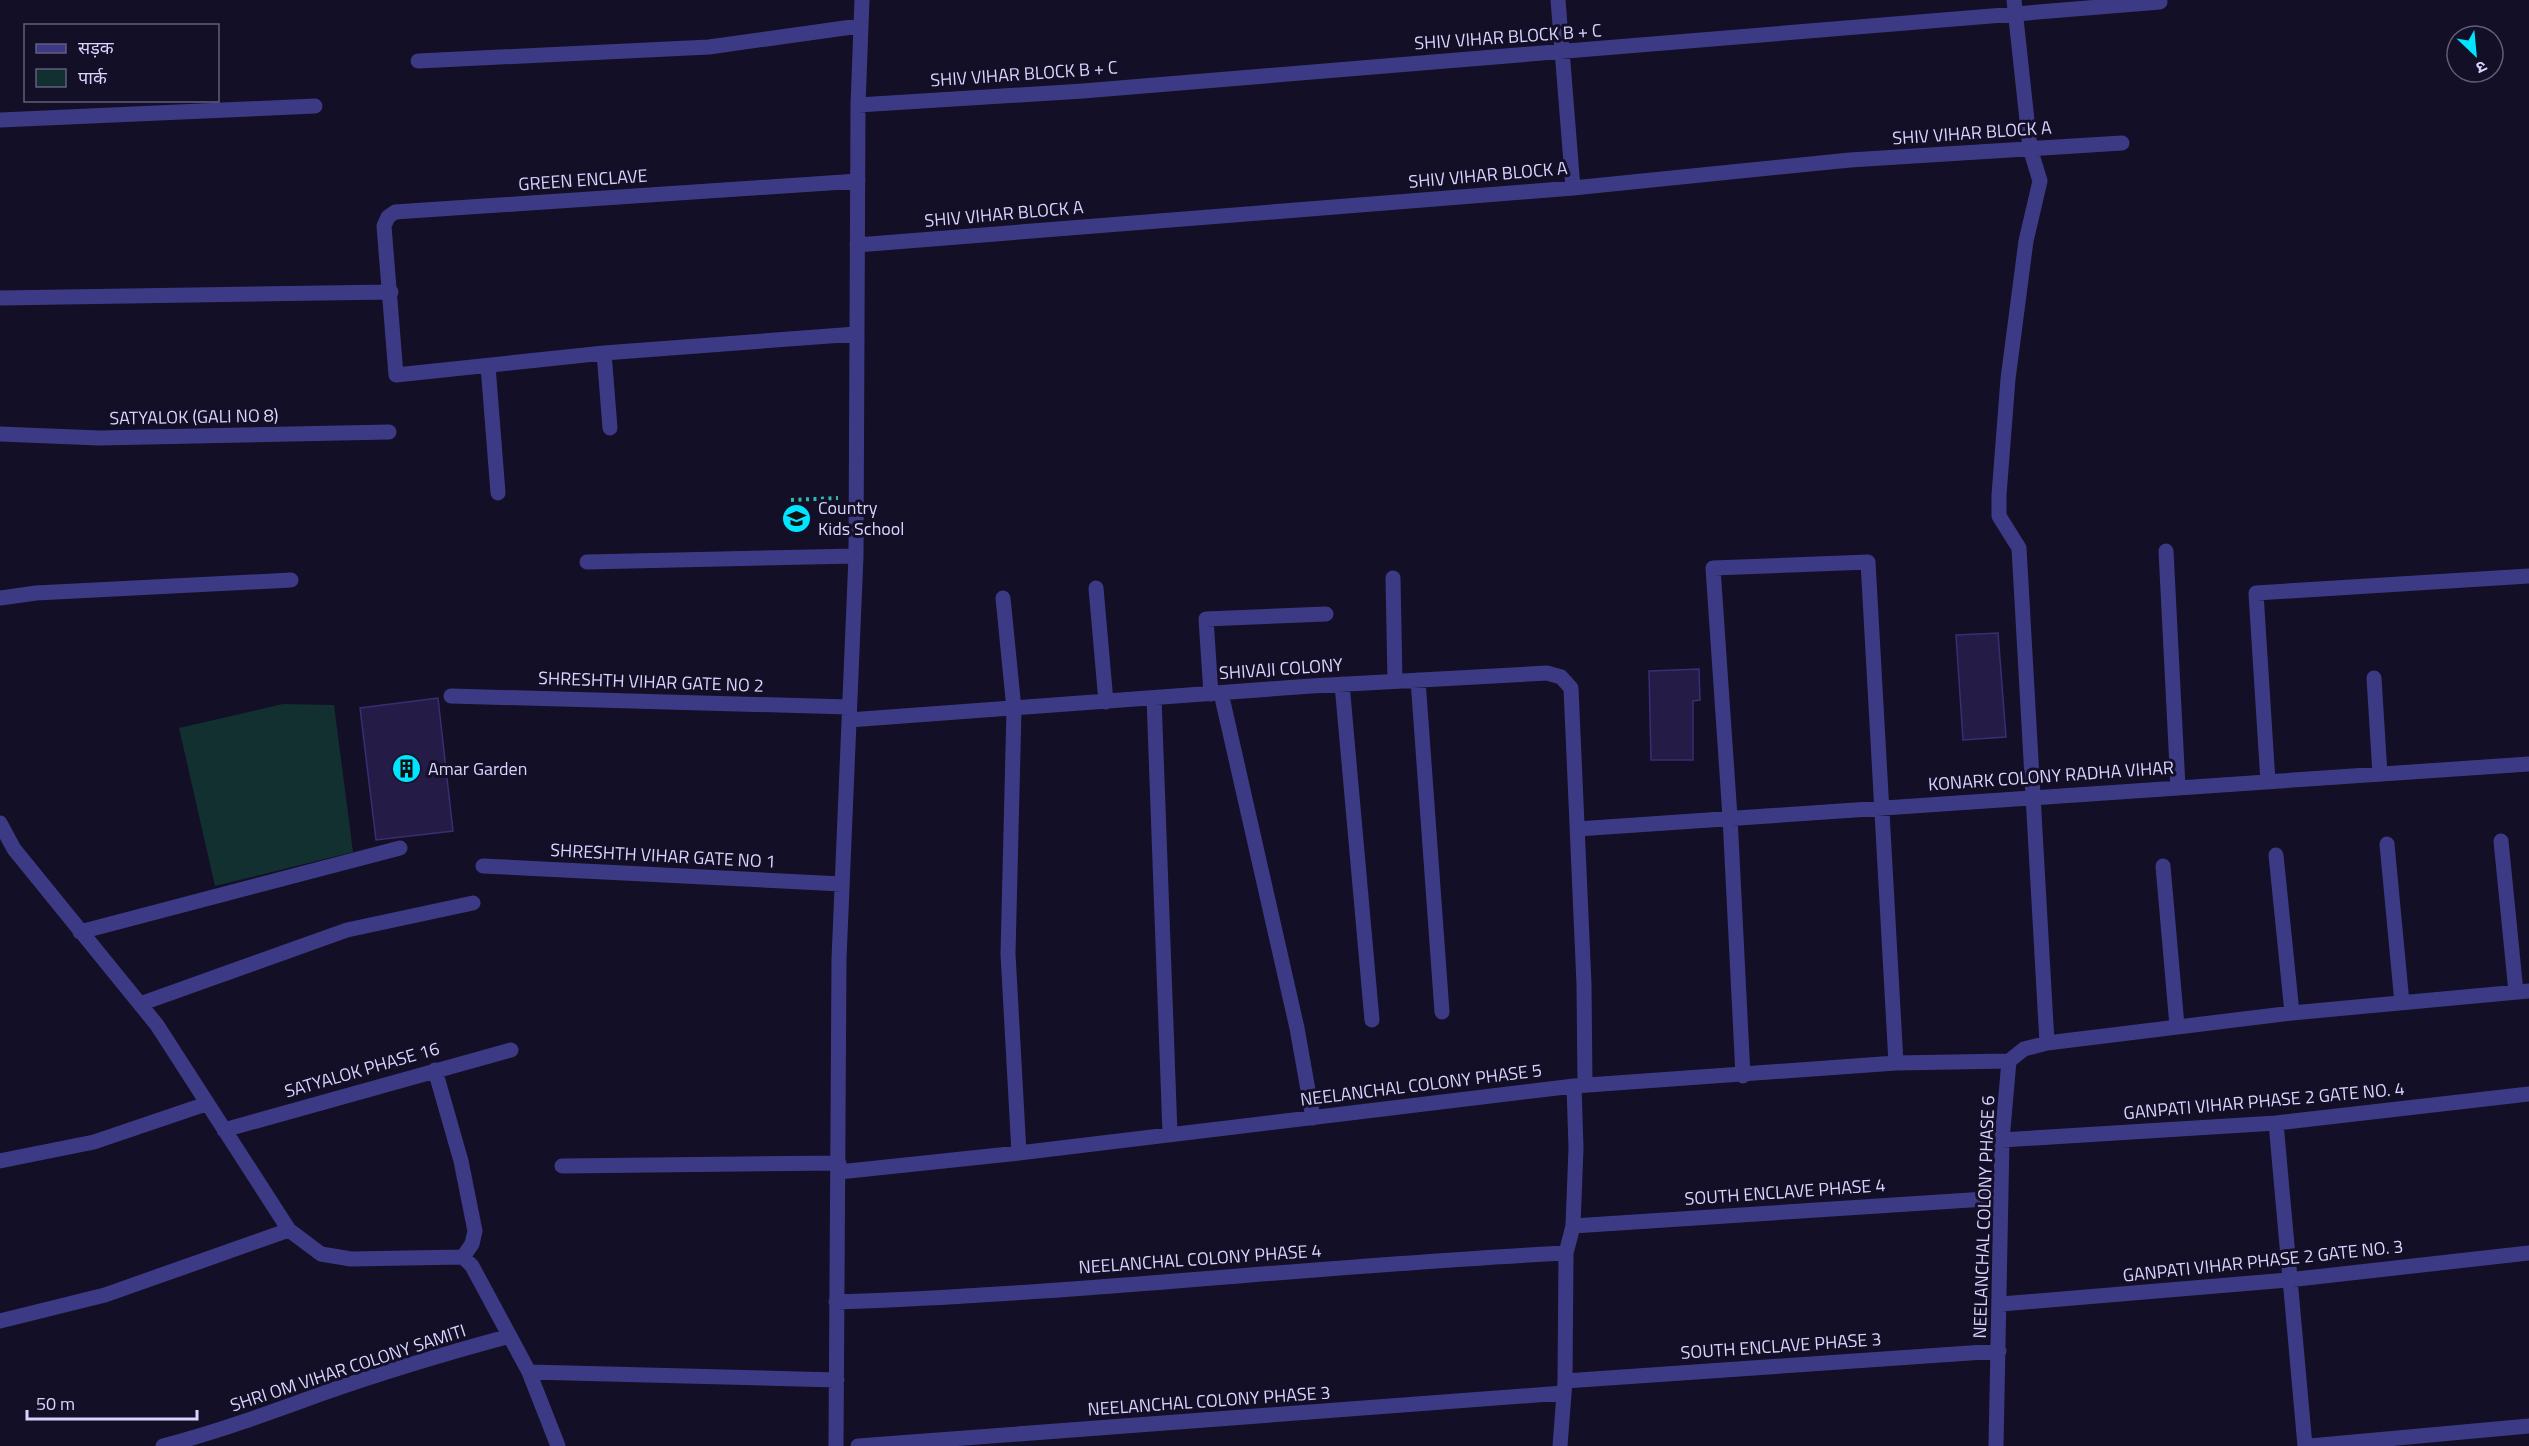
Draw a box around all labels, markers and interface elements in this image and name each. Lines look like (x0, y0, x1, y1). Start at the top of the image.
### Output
street label: SHIV VIHAR BLOCK B + C (1413, 16, 1603, 57)
legend (24, 24, 219, 102)
north arrow (2445, 24, 2505, 84)
text: सड़क (78, 34, 115, 61)
street label: SHIV VIHAR BLOCK B + C (929, 53, 1119, 94)
text: उ (2472, 55, 2491, 81)
text: पार्क (78, 64, 108, 91)
street label: SHIV VIHAR BLOCK A (1891, 113, 2053, 152)
street label: SHIV VIHAR BLOCK A (1407, 154, 1569, 195)
street label: GREEN ENCLAVE (517, 162, 648, 197)
street label: SHIV VIHAR BLOCK A (923, 193, 1085, 234)
street label: SATYALOK (GALI NO 8) (109, 402, 279, 431)
place label: Country Kids School (818, 494, 904, 542)
school or university icon: Country Kids School (781, 502, 813, 534)
street label: SHIVAJI COLONY (1218, 651, 1344, 686)
street label: SHRESHTH VIHAR GATE NO 2 (538, 664, 764, 699)
building icon: Amar Garden (391, 753, 423, 785)
street label: KONARK COLONY RADHA VIHAR (1927, 753, 2175, 798)
place label: Amar Garden (428, 755, 527, 782)
street label: SHRESHTH VIHAR GATE NO 1 (550, 836, 776, 875)
street label: SATYALOK PHASE 16 (281, 1034, 443, 1105)
street label: NEELANCHAL COLONY PHASE 5 (1298, 1056, 1543, 1113)
street label: GANPATI VIHAR PHASE 2 GATE NO. 4 (2122, 1075, 2406, 1126)
street label: NEELANCHAL COLONY PHASE 6 (1966, 1095, 2001, 1339)
street label: SOUTH ENCLAVE PHASE 4 (1684, 1171, 1886, 1212)
street label: GANPATI VIHAR PHASE 2 GATE NO. 3 (2121, 1232, 2405, 1289)
street label: NEELANCHAL COLONY PHASE 4 (1078, 1237, 1322, 1280)
street label: SHRI OM VIHAR COLONY SAMITI (227, 1317, 469, 1418)
street label: SOUTH ENCLAVE PHASE 3 (1680, 1325, 1882, 1366)
street label: NEELANCHAL COLONY PHASE 3 (1087, 1379, 1331, 1422)
scale bar (27, 1383, 196, 1421)
text: 50 m (36, 1390, 75, 1417)

